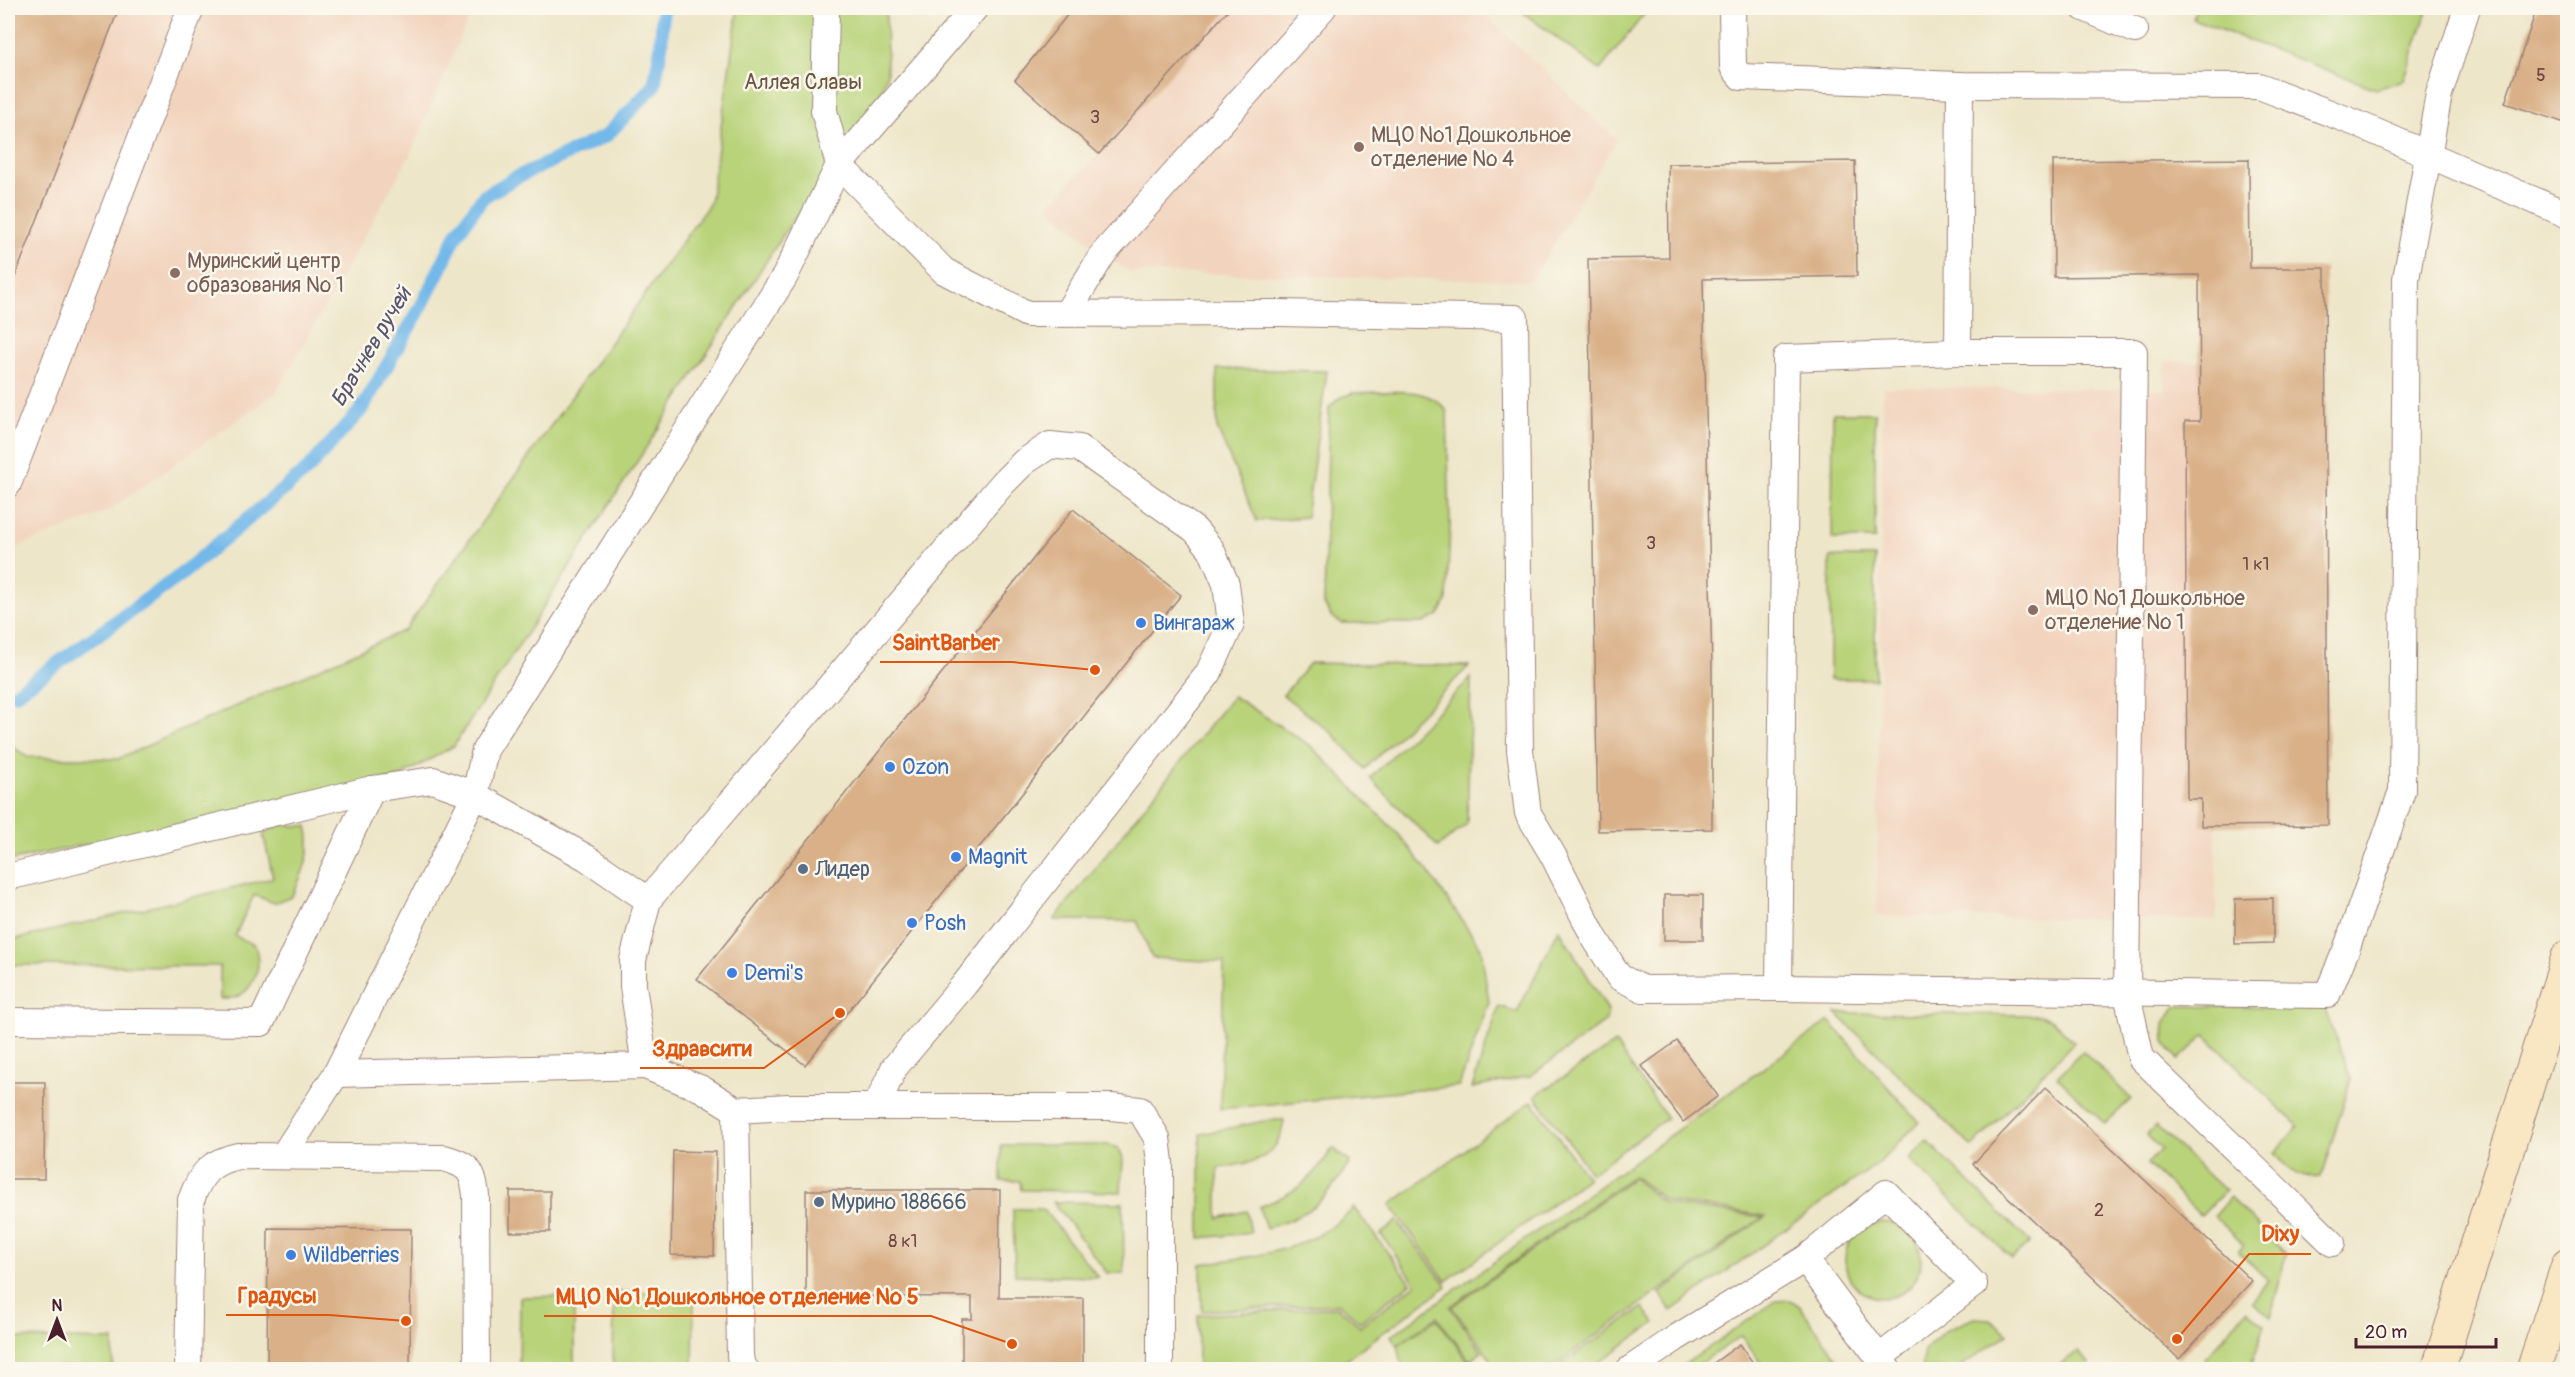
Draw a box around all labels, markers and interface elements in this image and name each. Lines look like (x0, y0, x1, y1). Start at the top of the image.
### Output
house number: 5 (2536, 64, 2546, 87)
park label: Аллея Славы (744, 69, 862, 96)
house number: 3 (1090, 106, 1100, 129)
place label: МЦО №1 Дошкольное отделение № 4 (1371, 122, 1571, 173)
marker: МЦО №1 Дошкольное отделение № 4 (1352, 140, 1366, 154)
place label: Муринский центр образования № 1 (187, 248, 344, 299)
marker: Муринский центр образования № 1 (168, 266, 182, 280)
water label: Брачнев ручей (324, 280, 419, 412)
house number: 3 (1646, 532, 1656, 555)
house number: 1 к1 (2242, 553, 2270, 576)
place label: МЦО №1 Дошкольное отделение № 1 (2045, 585, 2245, 636)
marker: МЦО №1 Дошкольное отделение № 1 (2026, 603, 2040, 617)
place label: Вингараж (1153, 610, 1235, 637)
marker: Вингараж (1134, 616, 1148, 630)
callout: SaintBarber (880, 622, 1012, 662)
text: SaintBarber (892, 629, 1001, 657)
place label: Ozon (902, 754, 949, 781)
marker: Ozon (883, 760, 897, 774)
place label: Magnit (968, 844, 1028, 871)
marker: Magnit (949, 850, 963, 864)
place label: Лидер (814, 856, 870, 883)
marker: Лидер (796, 862, 810, 876)
place label: Posh (924, 910, 966, 937)
marker: Posh (905, 916, 919, 930)
place label: Demi's (744, 960, 804, 987)
marker: Demi's (725, 966, 739, 980)
callout: Здравсити (640, 1028, 764, 1068)
text: Здравсити (652, 1035, 752, 1063)
place label: Мурино 188666 (831, 1189, 967, 1216)
marker: Мурино 188666 (812, 1195, 826, 1209)
house number: 2 (2094, 1199, 2104, 1222)
callout: Dixy (2249, 1214, 2311, 1254)
text: Dixy (2261, 1220, 2300, 1248)
house number: 8 к1 (888, 1230, 918, 1253)
place label: Wildberries (303, 1242, 400, 1269)
marker: Wildberries (284, 1248, 298, 1262)
callout: Градусы (226, 1275, 329, 1315)
callout: МЦО №1 Дошкольное отделение № 5 (544, 1276, 931, 1316)
text: Градусы (237, 1282, 317, 1310)
text: МЦО №1 Дошкольное отделение № 5 (555, 1283, 919, 1311)
north arrow (27, 1290, 87, 1350)
text: N (52, 1296, 63, 1316)
scale bar (2356, 1311, 2496, 1349)
text: 20 m (2365, 1321, 2407, 1344)

